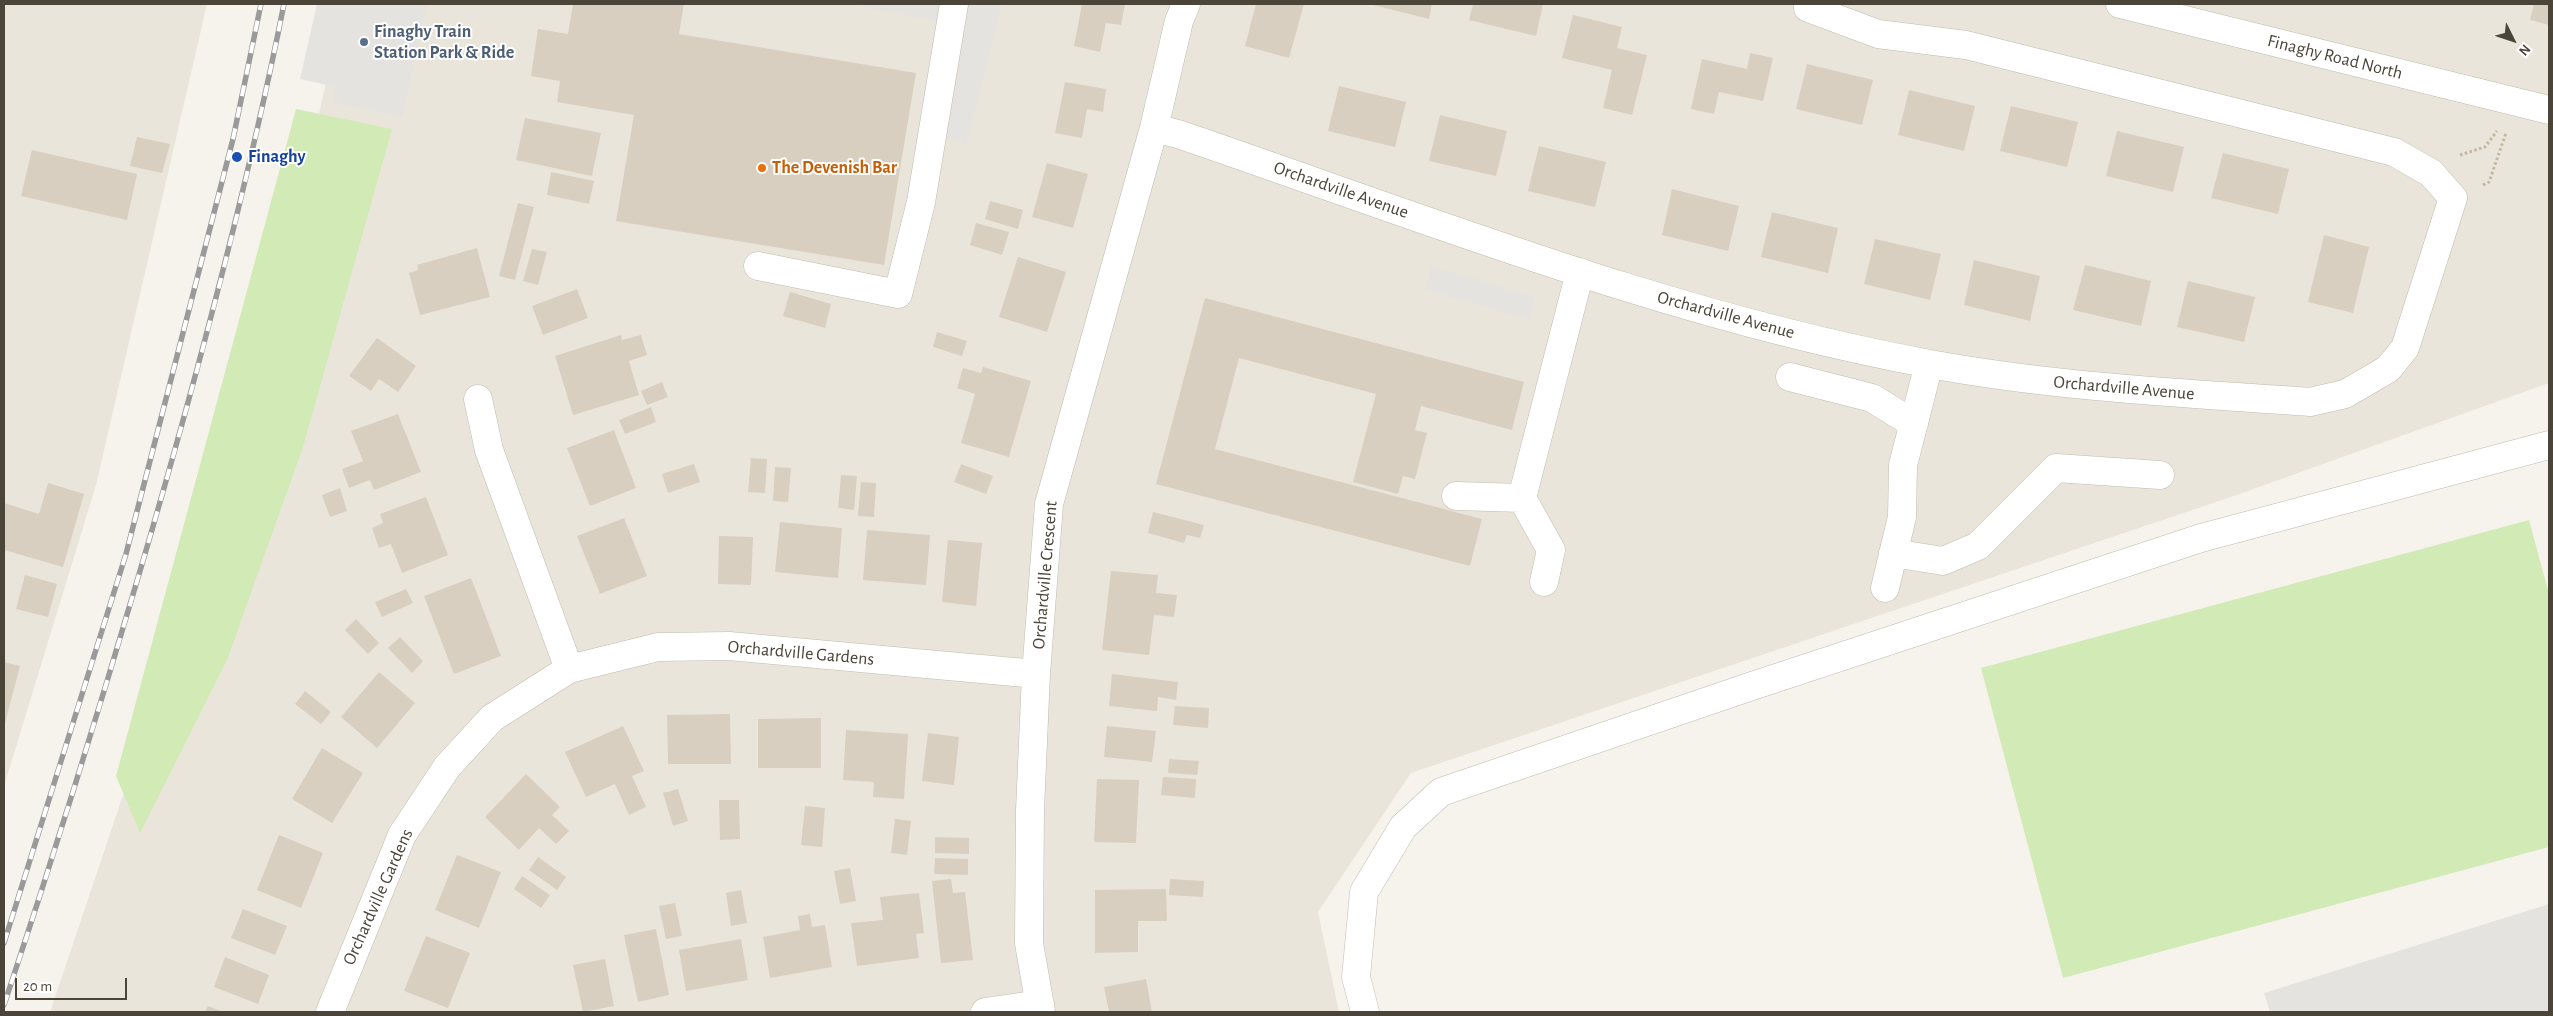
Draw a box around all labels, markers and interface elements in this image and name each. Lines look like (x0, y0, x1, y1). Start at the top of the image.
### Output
north arrow (2488, 15, 2538, 65)
place label: Finaghy Train Station Park & Ride (374, 21, 514, 64)
street label: Finaghy Road North (2265, 30, 2405, 84)
marker: Finaghy Train Station Park & Ride (358, 36, 370, 48)
text: N (2516, 42, 2533, 58)
place label: Finaghy (248, 146, 305, 168)
marker: Finaghy (230, 150, 244, 164)
place label: The Devenish Bar (772, 157, 897, 179)
street label: Orchardville Avenue (1271, 157, 1411, 223)
marker: The Devenish Bar (756, 162, 768, 174)
street label: Orchardville Avenue (1655, 286, 1797, 344)
street label: Orchardville Avenue (2053, 371, 2195, 405)
street label: Orchardville Crescent (1028, 500, 1062, 650)
street label: Orchardville Gardens (727, 636, 875, 670)
street label: Orchardville Gardens (338, 825, 418, 969)
scale bar (18, 968, 130, 1000)
text: 20 m (23, 979, 52, 994)

